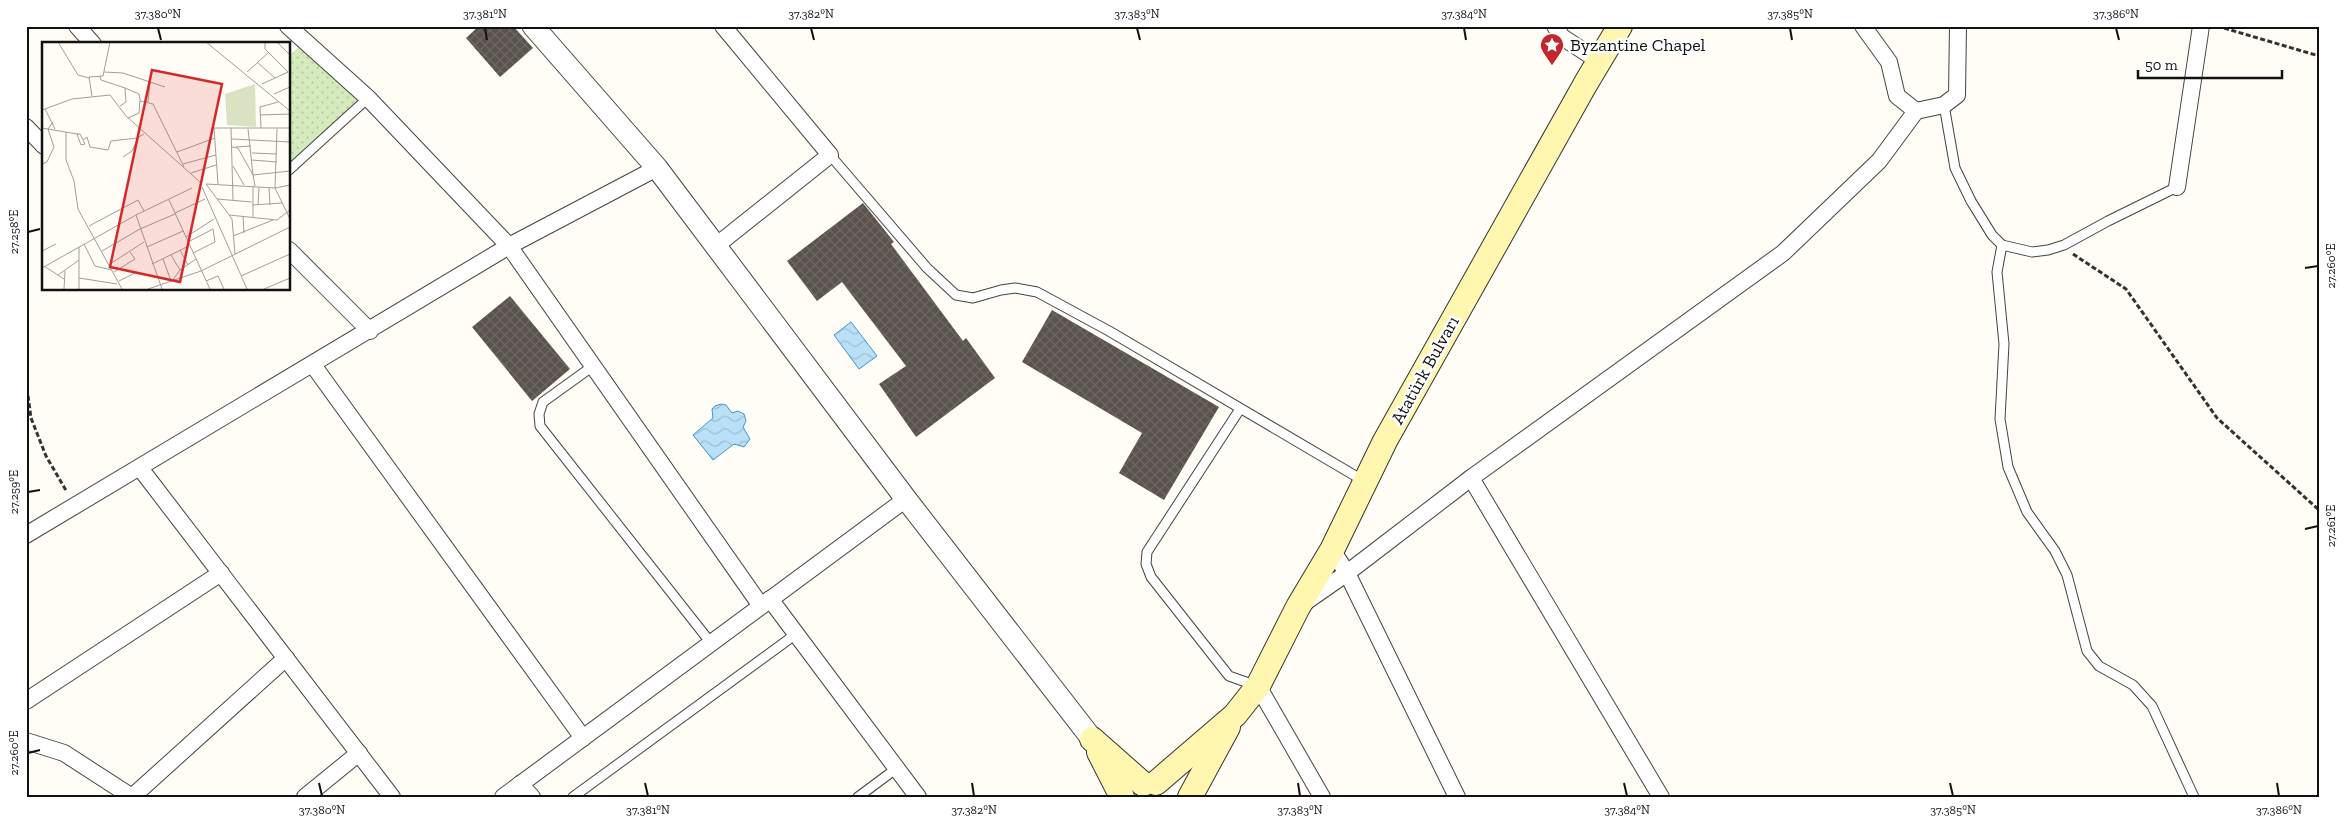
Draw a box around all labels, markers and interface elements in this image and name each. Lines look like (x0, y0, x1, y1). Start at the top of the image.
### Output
text: 37.380°N (135, 7, 181, 21)
text: 37.381°N (463, 7, 507, 21)
text: 37.382°N (788, 7, 834, 21)
text: 37.383°N (1114, 7, 1160, 21)
text: 37.384°N (1441, 7, 1487, 21)
text: 37.385°N (1767, 7, 1813, 21)
text: 37.386°N (2093, 7, 2139, 21)
place icon: Byzantine Chapel (1539, 32, 1565, 66)
place label: Byzantine Chapel (1570, 34, 1706, 56)
inset map (42, 42, 290, 290)
scale bar (2138, 48, 2281, 80)
text: 50 m (2145, 56, 2178, 74)
text: 27.258°E (7, 210, 21, 254)
text: 27.260°E (2324, 243, 2338, 289)
street label: Atatürk Bulvarı (1386, 312, 1464, 428)
text: 27.259°E (7, 470, 21, 514)
text: 27.261°E (2324, 505, 2338, 547)
text: 27.260°E (7, 730, 21, 776)
text: 37.380°N (299, 803, 345, 817)
text: 37.381°N (626, 803, 670, 817)
text: 37.382°N (951, 803, 997, 817)
text: 37.383°N (1277, 803, 1323, 817)
text: 37.384°N (1604, 803, 1650, 817)
text: 37.385°N (1930, 803, 1976, 817)
text: 37.386°N (2256, 803, 2302, 817)

